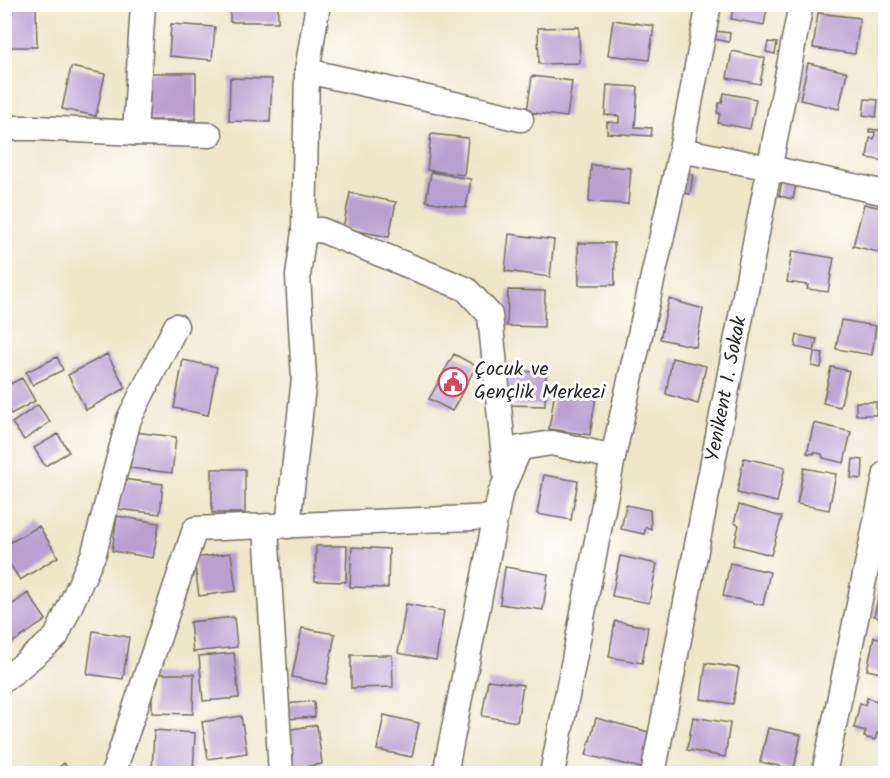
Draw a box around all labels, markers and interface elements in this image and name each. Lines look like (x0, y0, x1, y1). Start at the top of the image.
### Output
street label: Yenikent 1. Sokak (697, 313, 757, 465)
place label: Çocuk ve Gençlik Merkezi (474, 354, 606, 409)
public building icon: Çocuk ve Gençlik Merkezi (437, 366, 469, 398)

